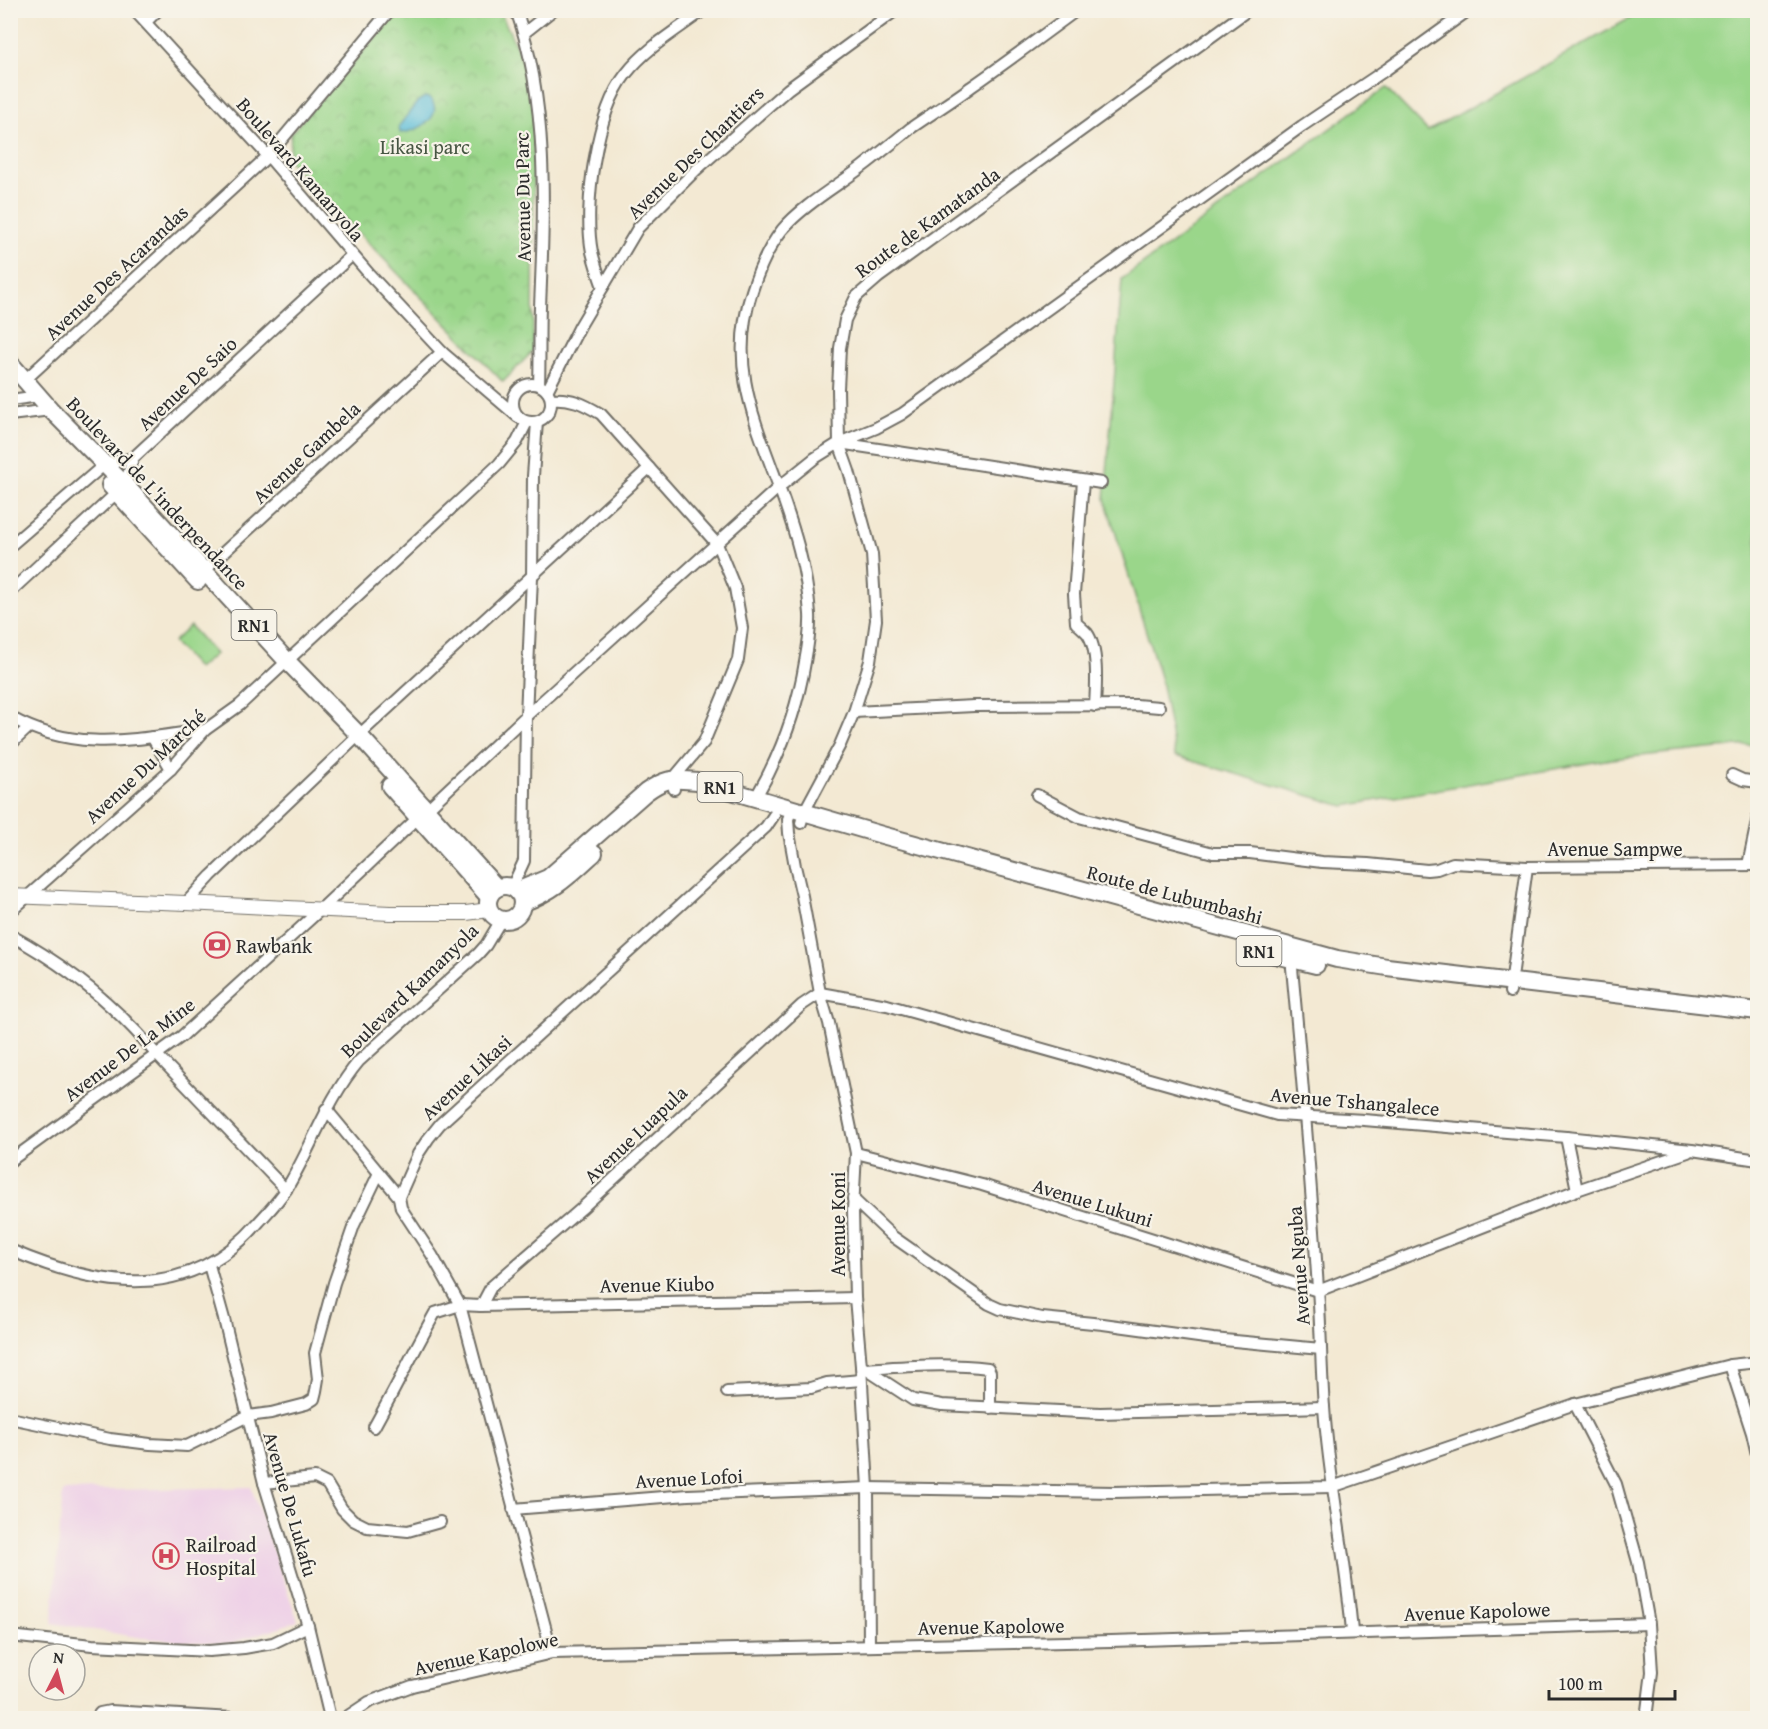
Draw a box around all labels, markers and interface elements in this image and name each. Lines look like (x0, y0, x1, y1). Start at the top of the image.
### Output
street label: Avenue Des Chantiers (620, 79, 770, 225)
street label: Boulevard Kamanyola (230, 91, 372, 248)
park label: Likasi parc (380, 132, 470, 161)
street label: Avenue Du Parc (506, 132, 538, 262)
street label: Route de Kamatanda (849, 159, 1006, 285)
street label: Avenue Des Acarandas (38, 198, 194, 346)
street label: Avenue De Saio (131, 329, 243, 437)
street label: Boulevard de L'inderpendance (60, 390, 256, 596)
street label: Avenue Gambela (246, 394, 367, 510)
road number: RN1 (232, 610, 276, 640)
street label: Avenue Du Marché (78, 702, 212, 830)
road number: RN1 (698, 772, 742, 802)
street label: Avenue Sampwe (1547, 834, 1683, 863)
street label: Route de Lubumbashi (1084, 857, 1266, 931)
street label: Boulevard Kamanyola (333, 916, 485, 1064)
bank icon: Rawbank (202, 930, 232, 960)
place label: Rawbank (236, 931, 313, 960)
road number: RN1 (1236, 936, 1282, 966)
street label: Avenue De La Mine (57, 990, 201, 1108)
street label: Avenue Likasi (414, 1027, 518, 1127)
street label: Avenue Luapula (577, 1078, 694, 1190)
street label: Avenue Tshangalece (1269, 1079, 1441, 1123)
street label: Avenue Lukuni (1029, 1170, 1157, 1234)
street label: Avenue Koni (823, 1171, 852, 1276)
street label: Avenue Nguba (1279, 1205, 1317, 1327)
street label: Avenue Kiubo (599, 1269, 715, 1299)
street label: Avenue De Lukafu (256, 1428, 326, 1580)
street label: Avenue Lofoi (634, 1461, 744, 1495)
place label: Railroad Hospital (186, 1530, 257, 1582)
hospital icon: Railroad Hospital (151, 1541, 181, 1571)
street label: Avenue Kapolowe (1403, 1594, 1551, 1628)
street label: Avenue Kapolowe (917, 1610, 1065, 1642)
street label: Avenue Kapolowe (411, 1624, 561, 1682)
north arrow (27, 1642, 87, 1702)
text: N (52, 1645, 65, 1670)
scale bar (1549, 1663, 1675, 1701)
text: 100 m (1558, 1670, 1603, 1697)

